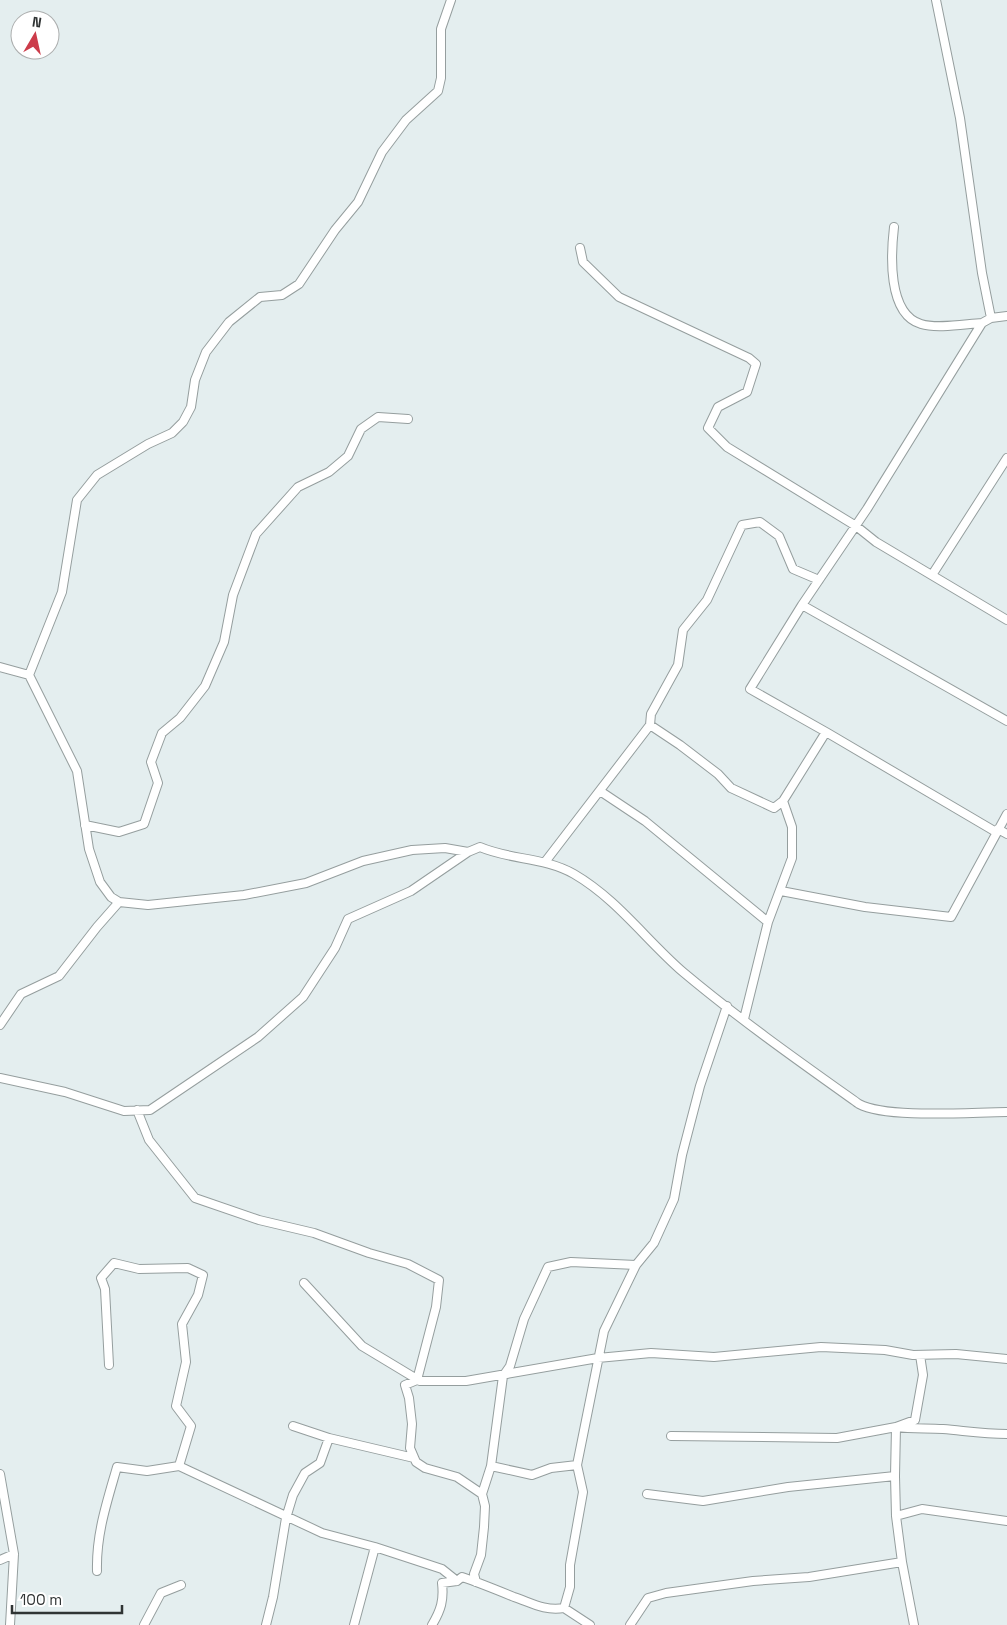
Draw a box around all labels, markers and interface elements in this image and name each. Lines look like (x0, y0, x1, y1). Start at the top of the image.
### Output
north arrow (10, 10, 60, 60)
text: N (31, 13, 43, 32)
scale bar (12, 1582, 122, 1614)
text: 100 m (20, 1590, 62, 1609)

